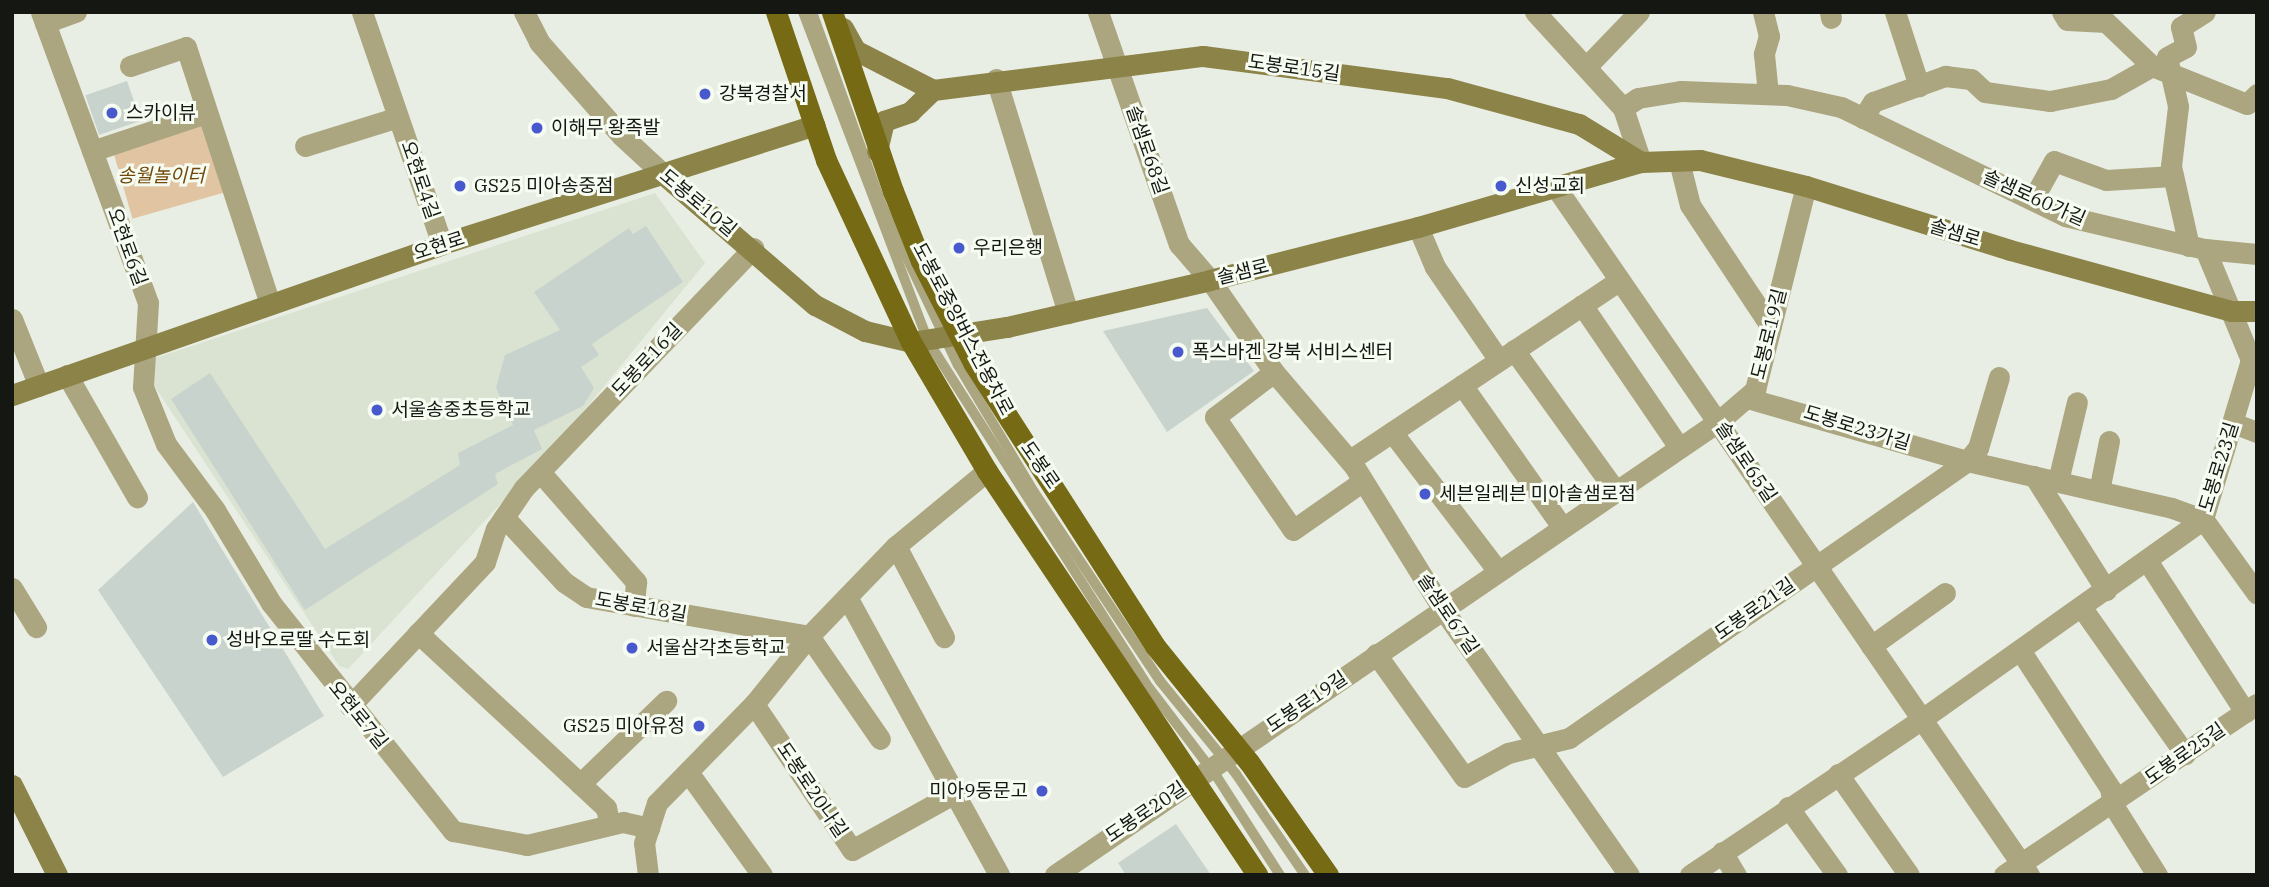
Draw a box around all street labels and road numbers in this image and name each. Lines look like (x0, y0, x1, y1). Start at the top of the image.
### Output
street label: 도봉로15길 (1247, 50, 1341, 86)
street label: 솔샘로68길 (1121, 102, 1173, 198)
street label: 오현로4길 (396, 138, 444, 222)
street label: 도봉로10길 (655, 164, 741, 242)
street label: 솔샘로60가길 (1979, 165, 2089, 231)
street label: 오현로6길 (102, 205, 152, 289)
street label: 솔샘로 (1927, 214, 1983, 252)
street label: 오현로 (411, 227, 467, 265)
street label: 도봉로중앙버스전용차로 (908, 239, 1018, 419)
street label: 솔샘로 (1215, 255, 1271, 289)
street label: 도봉로19길 (1747, 286, 1791, 382)
street label: 도봉로16길 (607, 318, 687, 402)
street label: 도봉로23가길 (1801, 401, 1913, 455)
street label: 솔샘로65길 (1711, 417, 1781, 507)
street label: 도봉로23길 (2195, 419, 2243, 515)
street label: 도봉로 (1016, 437, 1064, 493)
street label: 솔샘로67길 (1413, 569, 1483, 659)
street label: 도봉로21길 (1710, 573, 1800, 645)
street label: 도봉로18길 (593, 588, 689, 626)
street label: 도봉로19길 (1262, 667, 1352, 737)
street label: 오현로7길 (324, 676, 392, 754)
street label: 도봉로25길 (2140, 718, 2230, 790)
street label: 도봉로20나길 (772, 738, 852, 842)
street label: 도봉로20길 (1101, 777, 1191, 847)

